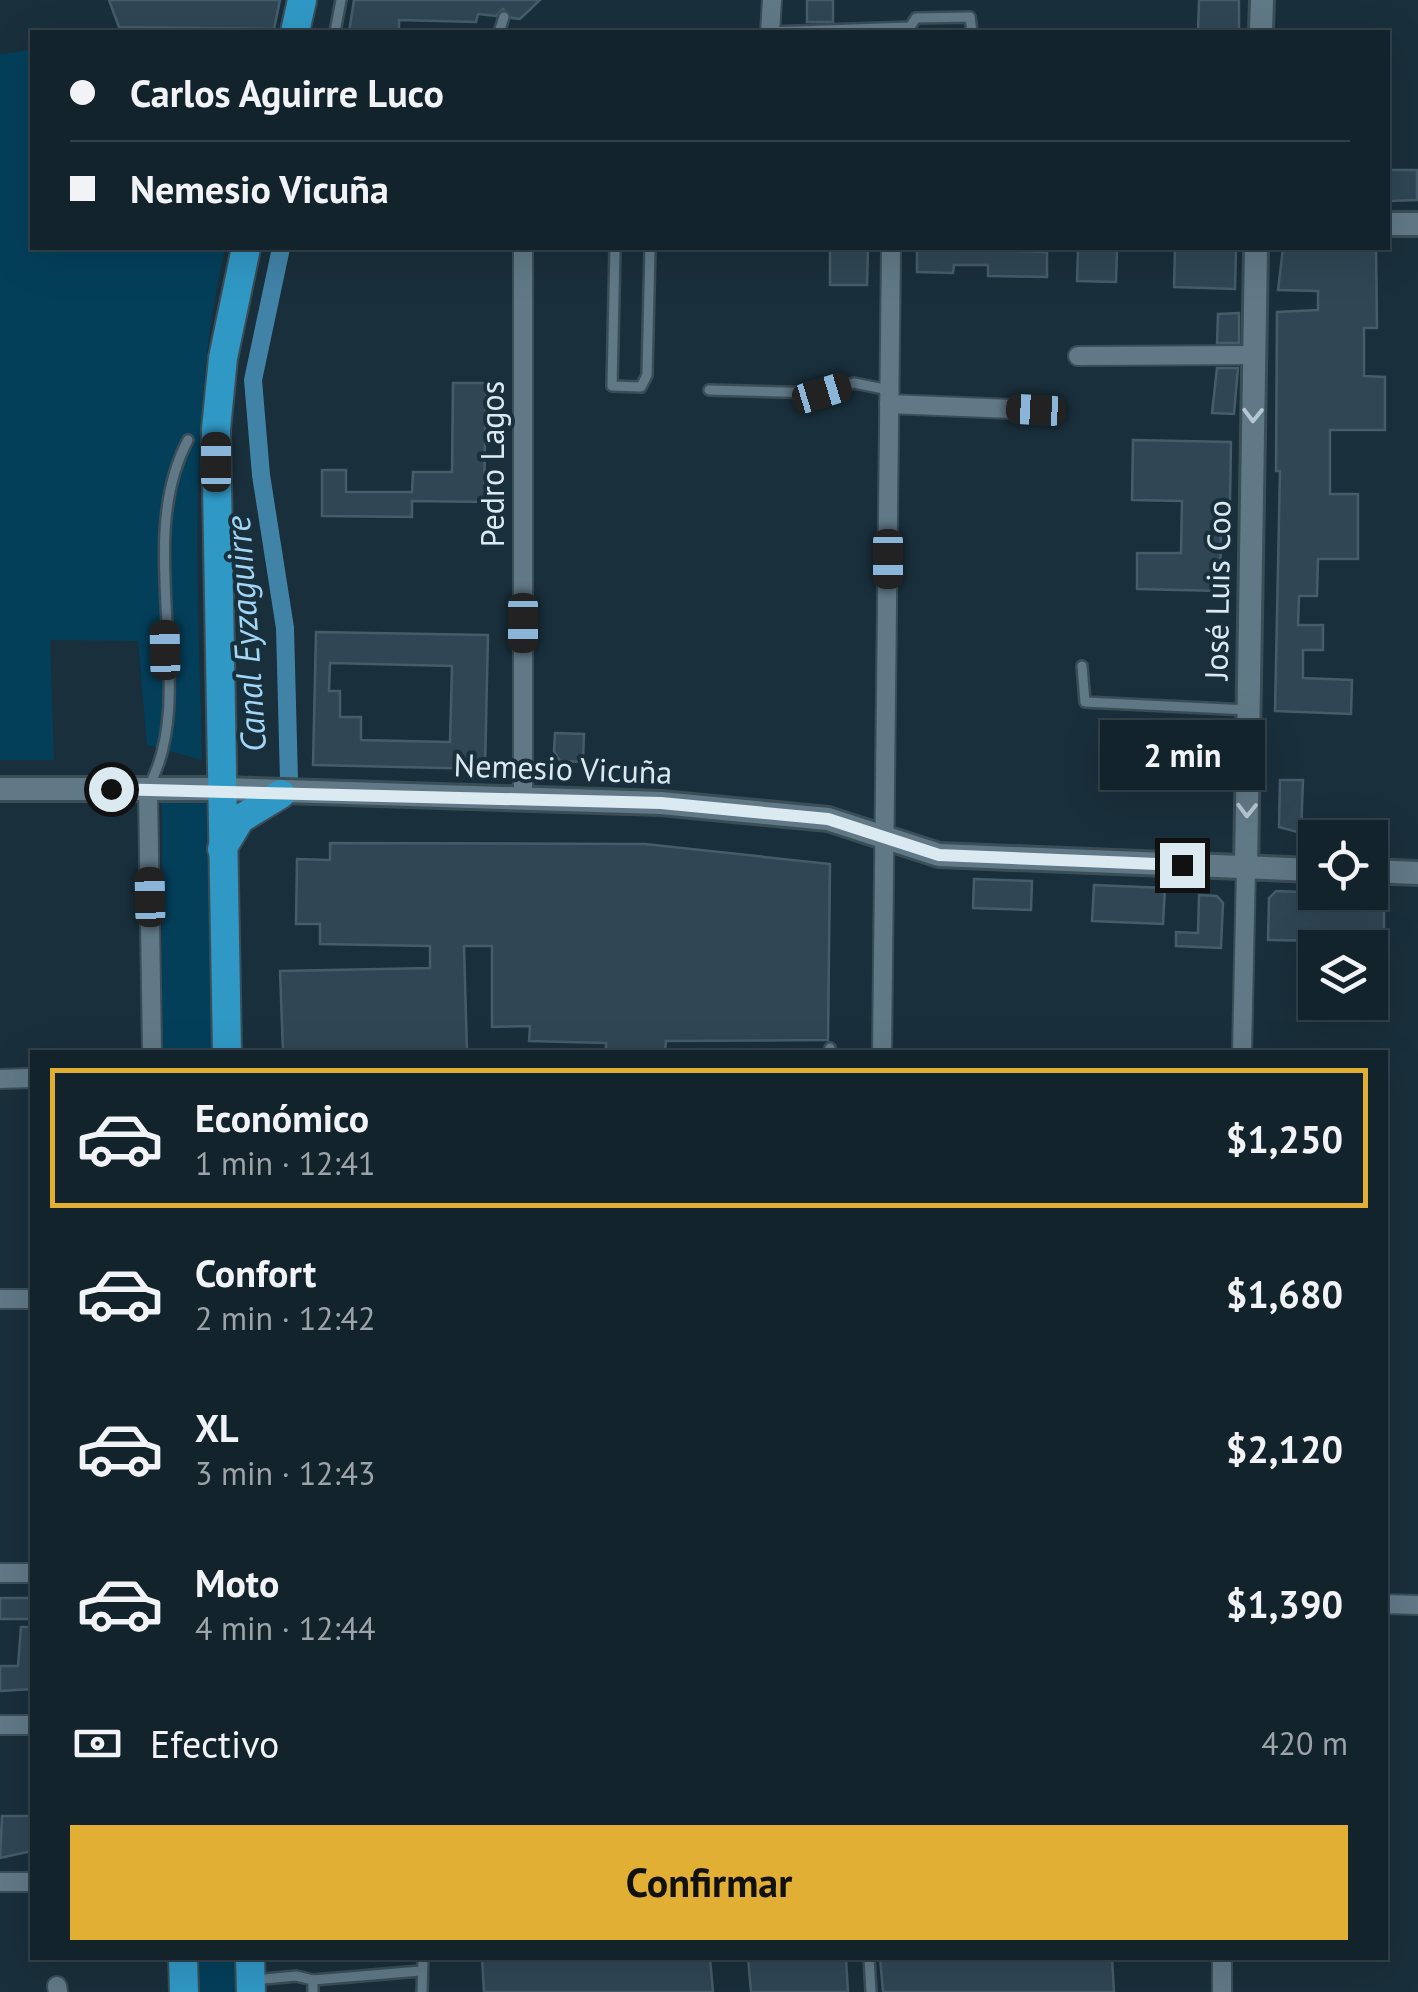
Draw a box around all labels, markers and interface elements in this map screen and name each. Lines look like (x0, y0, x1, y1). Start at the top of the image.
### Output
text: Carlos Aguirre Luco (130, 68, 444, 117)
text: Nemesio Vicuña (130, 164, 389, 213)
car (789, 370, 855, 416)
street label: Pedro Lagos (471, 381, 513, 547)
car (1005, 393, 1067, 427)
one-way arrow (1242, 408, 1264, 423)
car (201, 432, 231, 492)
street label: José Luis Coo (1194, 500, 1240, 682)
water label: Canal Eyzaguirre (214, 514, 276, 754)
car (873, 529, 903, 589)
car (508, 593, 538, 653)
car (149, 620, 181, 680)
callout: 2 min (1100, 720, 1264, 790)
text: 2 min (1143, 734, 1222, 776)
street label: Nemesio Vicuña (453, 743, 673, 793)
route start (89, 767, 134, 812)
one-way arrow (1236, 802, 1258, 818)
map controls (1298, 820, 1388, 1020)
button: locate (1298, 820, 1388, 910)
route end (1160, 843, 1205, 888)
car (134, 867, 166, 927)
button: layers (1298, 930, 1388, 1020)
icon: car (75, 1093, 165, 1183)
text: Económico (195, 1093, 369, 1142)
text: $1,250 (1226, 1114, 1343, 1163)
text: 1 min · 12:41 (195, 1142, 375, 1184)
icon: car (75, 1248, 165, 1338)
text: Confort (195, 1248, 316, 1297)
text: $1,680 (1226, 1269, 1343, 1318)
text: 2 min · 12:42 (195, 1297, 375, 1339)
icon: car (75, 1403, 165, 1493)
text: XL (195, 1403, 239, 1452)
text: $2,120 (1226, 1424, 1343, 1473)
text: 3 min · 12:43 (195, 1452, 375, 1494)
icon: car (75, 1558, 165, 1648)
text: Moto (195, 1558, 279, 1607)
text: $1,390 (1226, 1579, 1343, 1628)
text: 4 min · 12:44 (195, 1607, 375, 1649)
icon: cash (70, 1716, 125, 1771)
text: Efectivo (150, 1719, 279, 1768)
text: 420 m (1261, 1722, 1348, 1764)
button: Confirmar (70, 1825, 1348, 1940)

